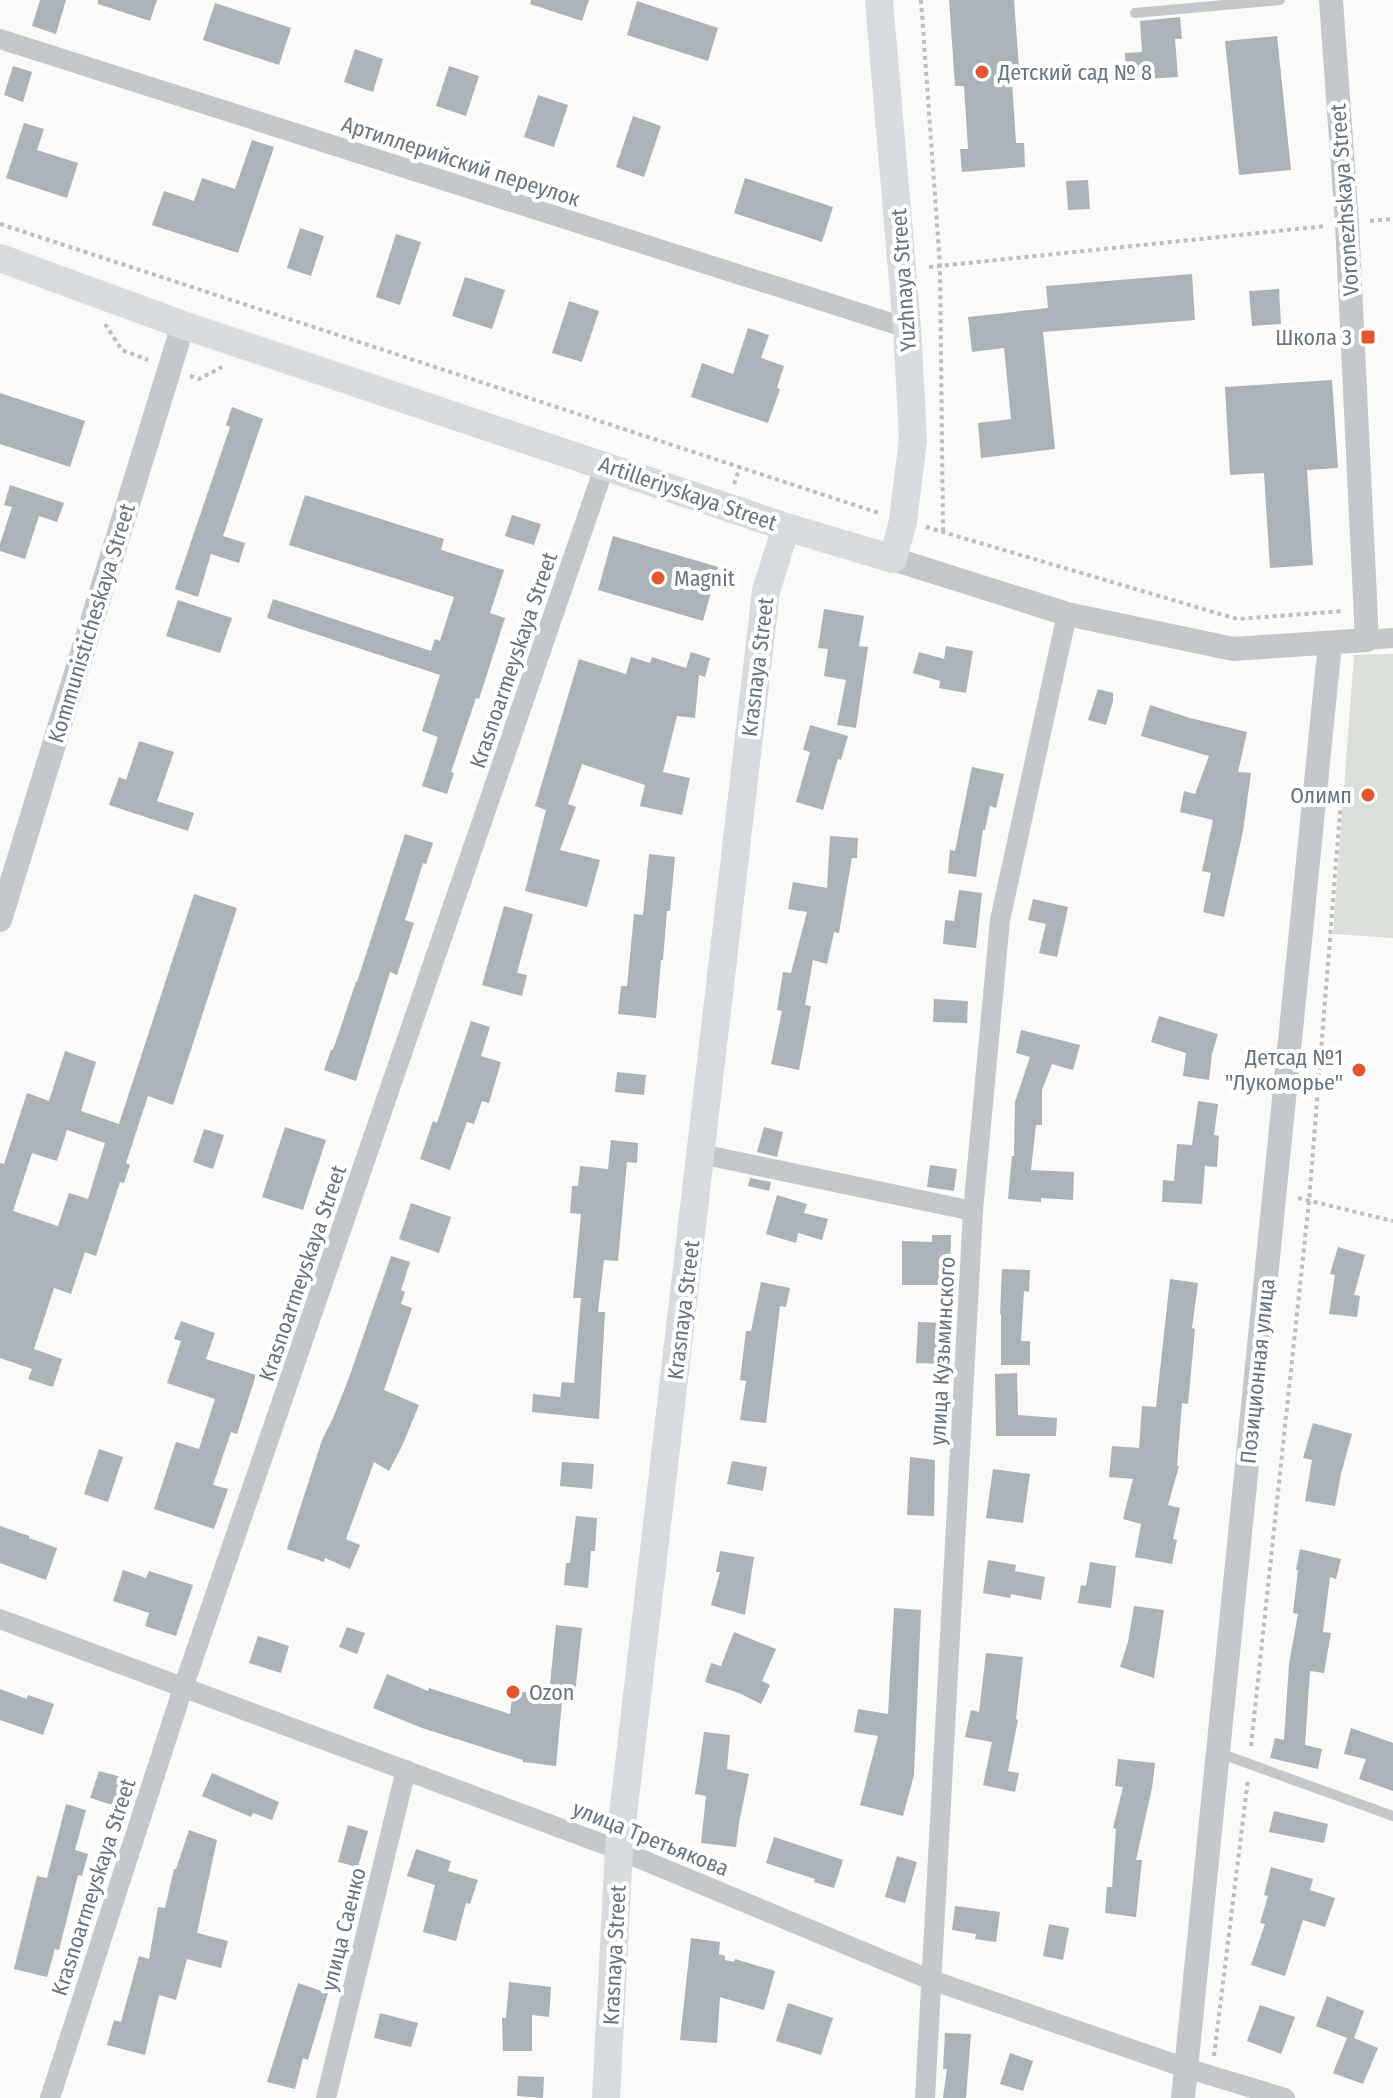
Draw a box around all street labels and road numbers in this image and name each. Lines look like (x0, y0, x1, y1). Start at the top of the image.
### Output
street label: Voronezhskaya Street (1324, 102, 1365, 297)
street label: Артиллерийский переулок (338, 110, 584, 213)
street label: Yuzhnaya Street (885, 207, 922, 352)
street label: Artilleriyskaya Street (595, 450, 781, 537)
street label: Kommunisticheskaya Street (42, 500, 141, 746)
street label: Krasnoarmeyskaya Street (464, 548, 563, 772)
street label: Krasnaya Street (736, 595, 780, 738)
street label: Krasnoarmeyskaya Street (253, 1161, 352, 1385)
street label: Krasnaya Street (662, 1238, 706, 1381)
street label: улица Кузьминского (924, 1256, 961, 1446)
street label: Позиционная улица (1234, 1277, 1281, 1465)
street label: Krasnoarmeyskaya Street (46, 1774, 142, 1999)
street label: улица Третьякова (569, 1795, 733, 1882)
street label: улица Саенко (315, 1865, 372, 1994)
street label: Krasnaya Street (597, 1883, 632, 2026)

